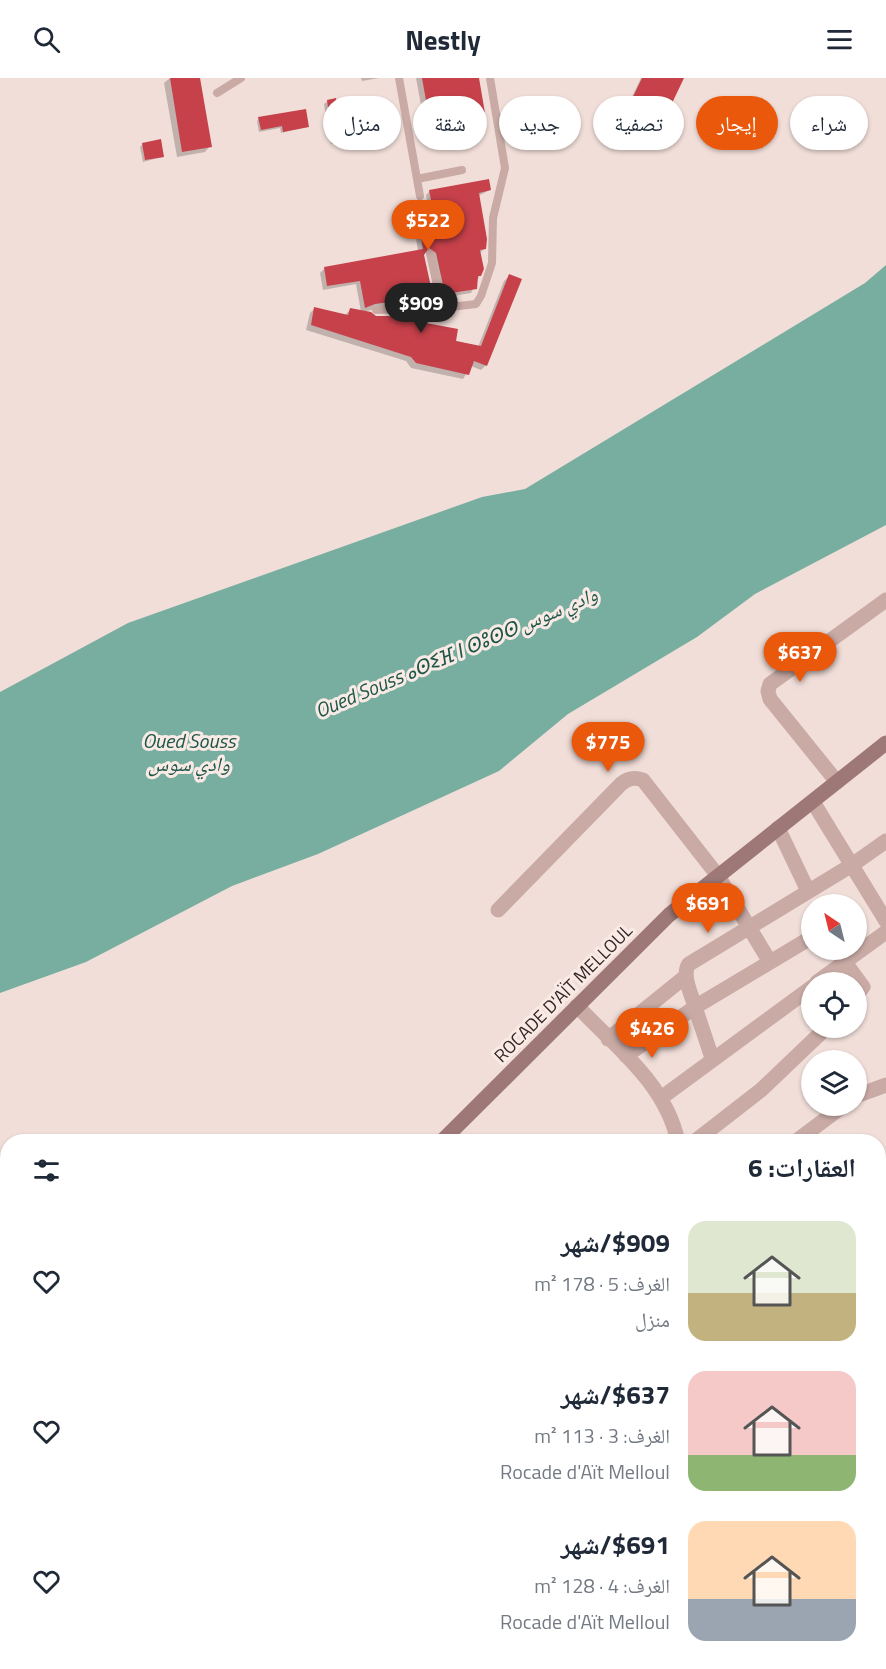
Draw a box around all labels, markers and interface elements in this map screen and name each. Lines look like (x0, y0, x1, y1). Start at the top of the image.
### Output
text: Nestly (405, 19, 481, 60)
icon: search (30, 23, 63, 56)
icon: menu (823, 23, 856, 56)
chip: منزل (323, 96, 401, 150)
chip: شقة (413, 96, 487, 150)
chip: جديد (499, 96, 581, 150)
chip: تصفية (593, 96, 684, 150)
chip: إيجار (696, 96, 778, 150)
chip: شراء (790, 96, 868, 150)
pin: $522 (392, 200, 464, 251)
text: $522 (406, 204, 450, 235)
pin: $909 (385, 283, 457, 334)
text: $909 (399, 287, 443, 318)
water label: Oued Souss ⴰⵙⵉⴼ ⵏ ⵙⵓⵙⵙ وادي سوس (310, 578, 603, 727)
pin: $637 (764, 632, 836, 683)
text: $637 (778, 636, 822, 667)
pin: $775 (572, 722, 644, 773)
water label: Oued Souss وادي سوس (142, 725, 237, 780)
text: $775 (586, 726, 630, 757)
pin: $691 (672, 883, 744, 934)
text: $691 (686, 887, 730, 918)
north arrow (801, 894, 867, 960)
map controls (801, 894, 867, 1116)
street label: ROCADE D'AÏT MELLOUL (488, 917, 639, 1068)
button: locate (801, 972, 867, 1038)
pin: $426 (616, 1008, 688, 1059)
text: $426 (630, 1012, 674, 1043)
button: layers (801, 1050, 867, 1116)
text: العقارات: 6 (748, 1148, 856, 1187)
icon: filters (30, 1154, 63, 1187)
text: $909/شهر (561, 1223, 670, 1262)
icon: home (736, 1245, 808, 1317)
icon: heart (30, 1265, 63, 1298)
text: الغرف: 5 · 178 m² (534, 1268, 670, 1299)
text: منزل (635, 1304, 670, 1335)
text: $637/شهر (561, 1375, 670, 1414)
icon: home (736, 1395, 808, 1467)
icon: heart (30, 1415, 63, 1448)
text: الغرف: 3 · 113 m² (534, 1420, 670, 1451)
text: Rocade d'Aït Melloul (500, 1456, 670, 1487)
text: $691/شهر (561, 1525, 670, 1564)
icon: home (736, 1545, 808, 1617)
icon: heart (30, 1565, 63, 1598)
text: الغرف: 4 · 128 m² (534, 1570, 670, 1601)
text: Rocade d'Aït Melloul (500, 1606, 670, 1637)

